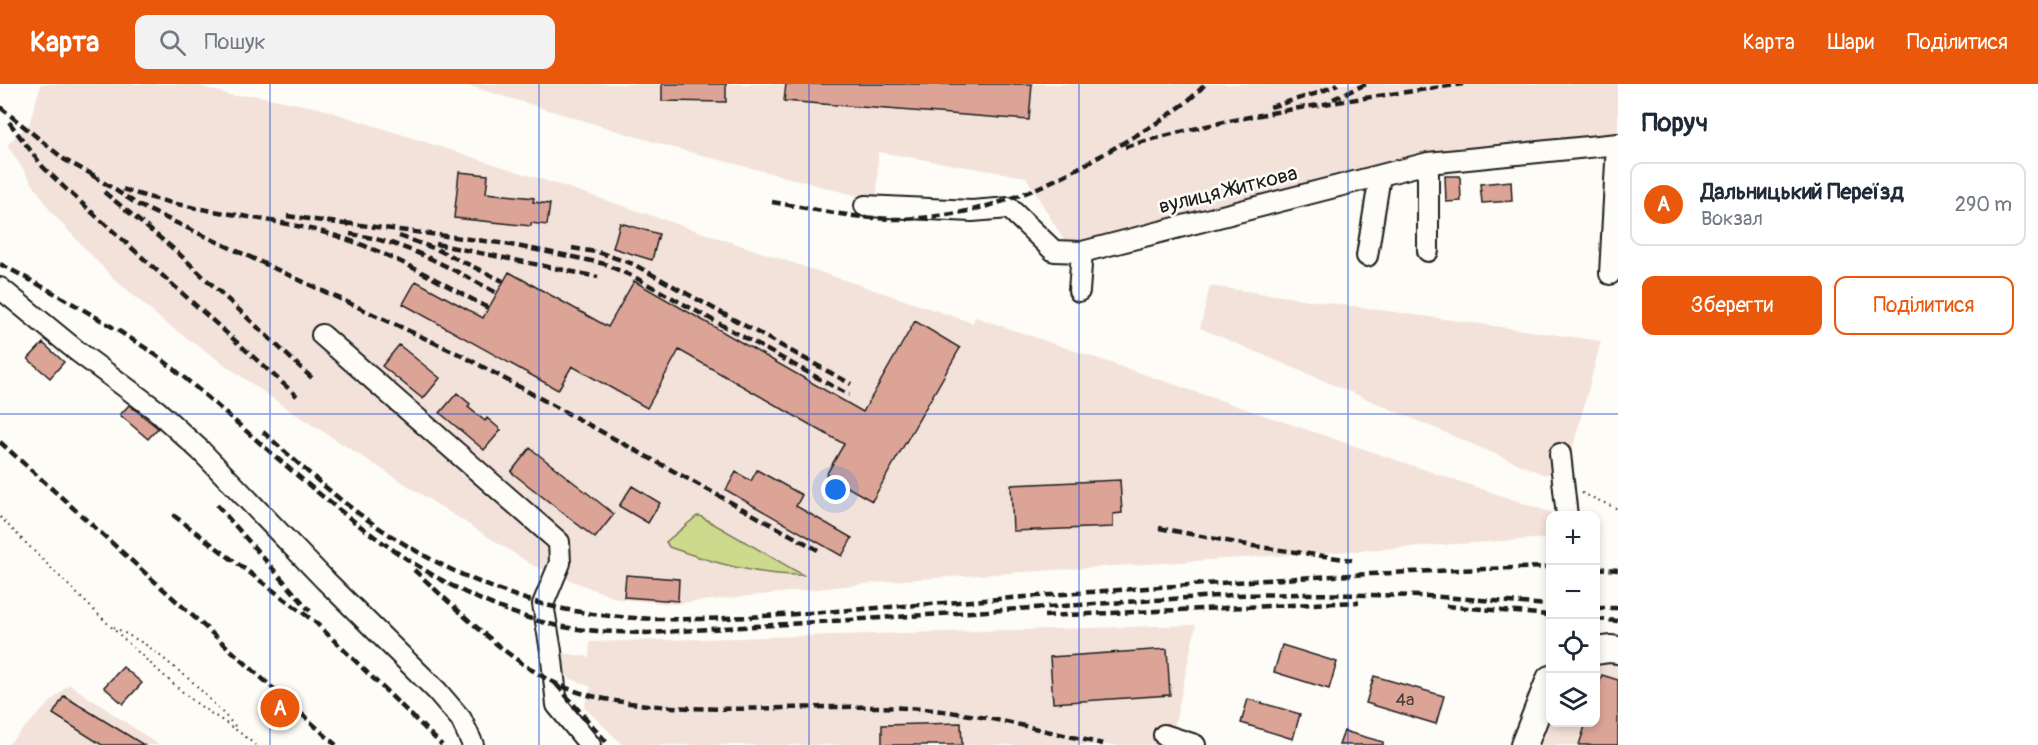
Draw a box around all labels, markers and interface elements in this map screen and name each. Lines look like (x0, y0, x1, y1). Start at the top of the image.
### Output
search box (135, 15, 555, 69)
text: Карта (30, 25, 99, 60)
icon: search (156, 26, 189, 59)
text: Пошук (204, 28, 266, 56)
text: Карта (1743, 29, 1795, 56)
text: Шари (1828, 29, 1874, 56)
text: Поділитися (1907, 29, 2008, 56)
text: Поруч (1642, 107, 1708, 139)
street label: вулиця Житкова (1156, 160, 1300, 220)
text: Дальницький Переїзд (1701, 178, 1904, 206)
text: A (1657, 192, 1670, 217)
text: 290 m (1955, 192, 2012, 217)
text: Вокзал (1701, 206, 1763, 231)
button: Зберегти (1642, 276, 1822, 335)
button: Поділитися (1834, 276, 2014, 335)
your location (821, 475, 850, 504)
map controls (1546, 511, 1600, 727)
button: + (1546, 511, 1600, 565)
button: − (1546, 565, 1600, 619)
button: locate (1546, 619, 1600, 673)
button: layers (1546, 673, 1600, 727)
pin: A (260, 686, 300, 730)
house number: 4а (1396, 689, 1414, 712)

